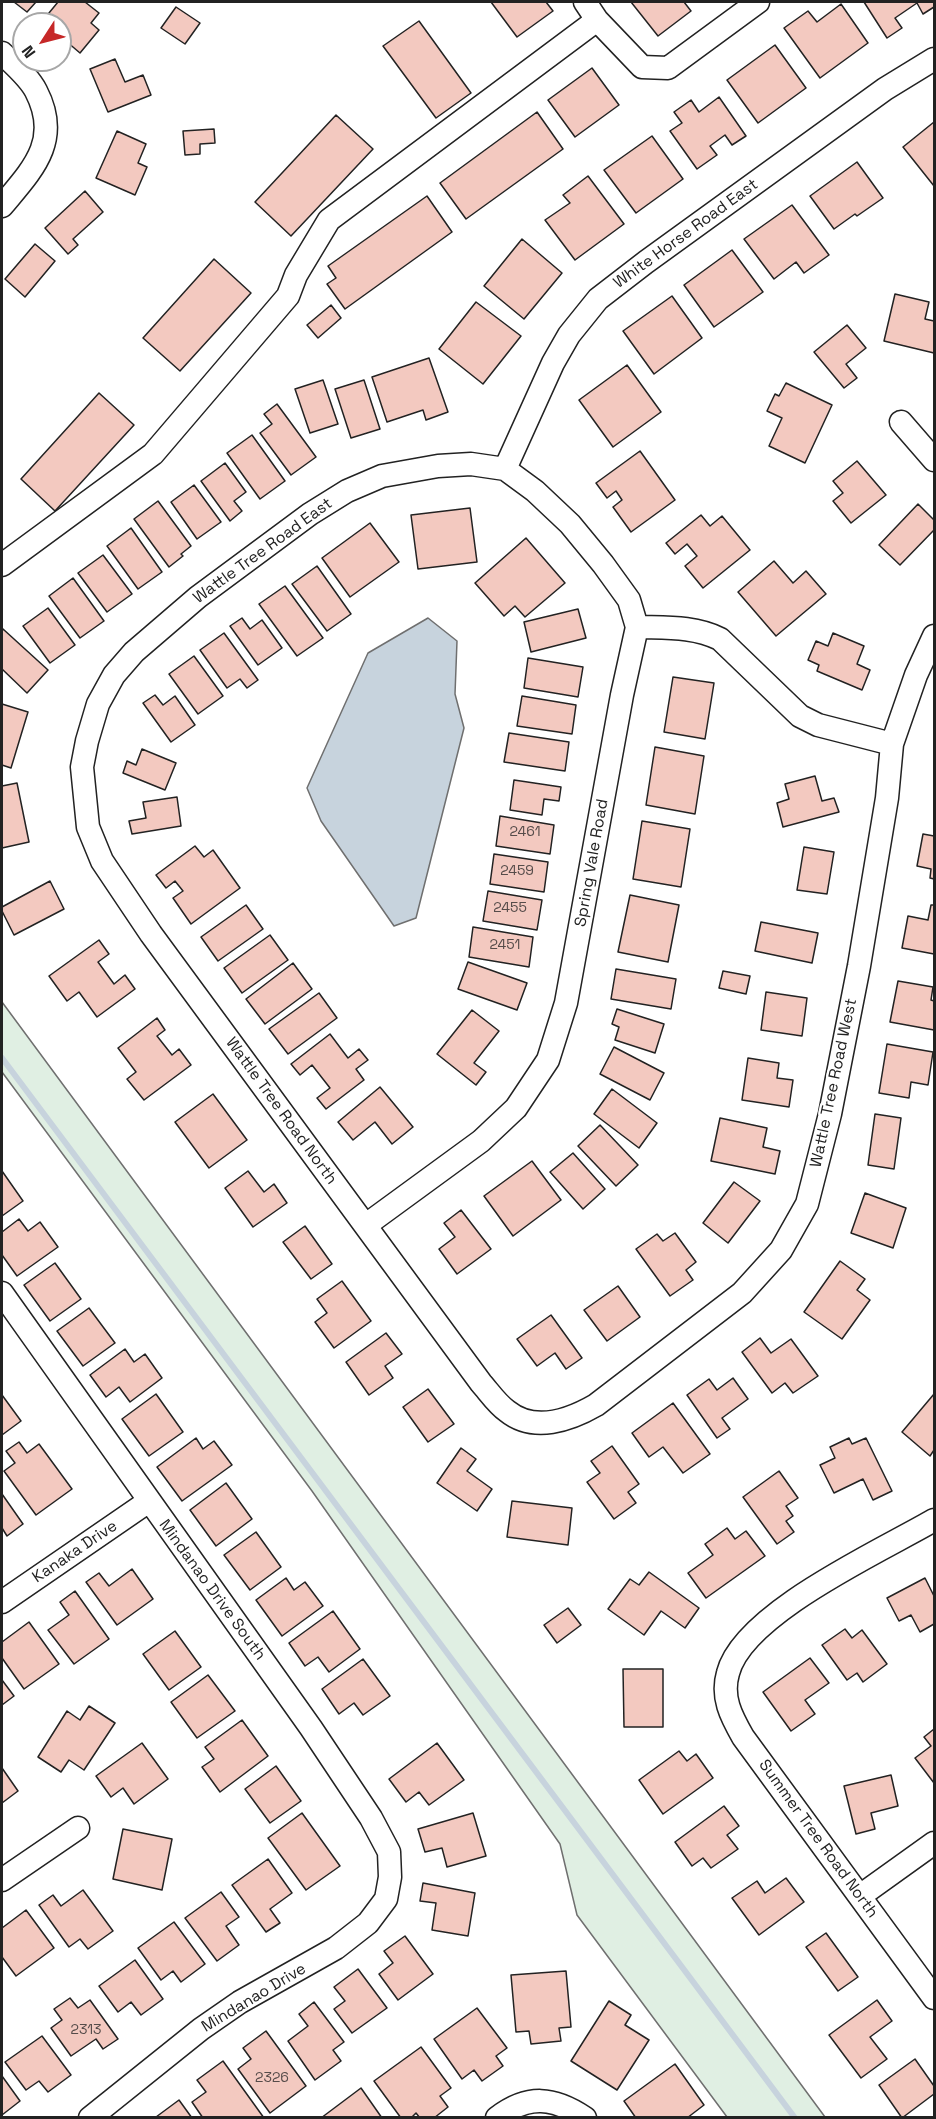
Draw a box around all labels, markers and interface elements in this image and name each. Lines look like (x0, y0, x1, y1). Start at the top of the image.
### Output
north arrow (12, 12, 72, 72)
text: N (17, 41, 40, 62)
street label: White Horse Road East (610, 175, 762, 293)
street label: Wattle Tree Road East (190, 494, 336, 608)
street label: Spring Vale Road (571, 798, 613, 928)
house number: 2461 (509, 824, 541, 840)
house number: 2459 (500, 863, 534, 879)
house number: 2455 (493, 900, 527, 916)
house number: 2451 (490, 937, 520, 953)
street label: Wattle Tree Road West (807, 997, 861, 1169)
street label: Wattle Tree Road North (221, 1034, 341, 1188)
street label: Mindanao Drive South (155, 1516, 269, 1664)
street label: Kanaka Drive (29, 1517, 121, 1587)
street label: Summer Tree Road North (754, 1756, 882, 1922)
street label: Mindanao Drive (198, 1959, 310, 2037)
house number: 2313 (71, 2022, 101, 2038)
house number: 2326 (255, 2070, 289, 2086)

